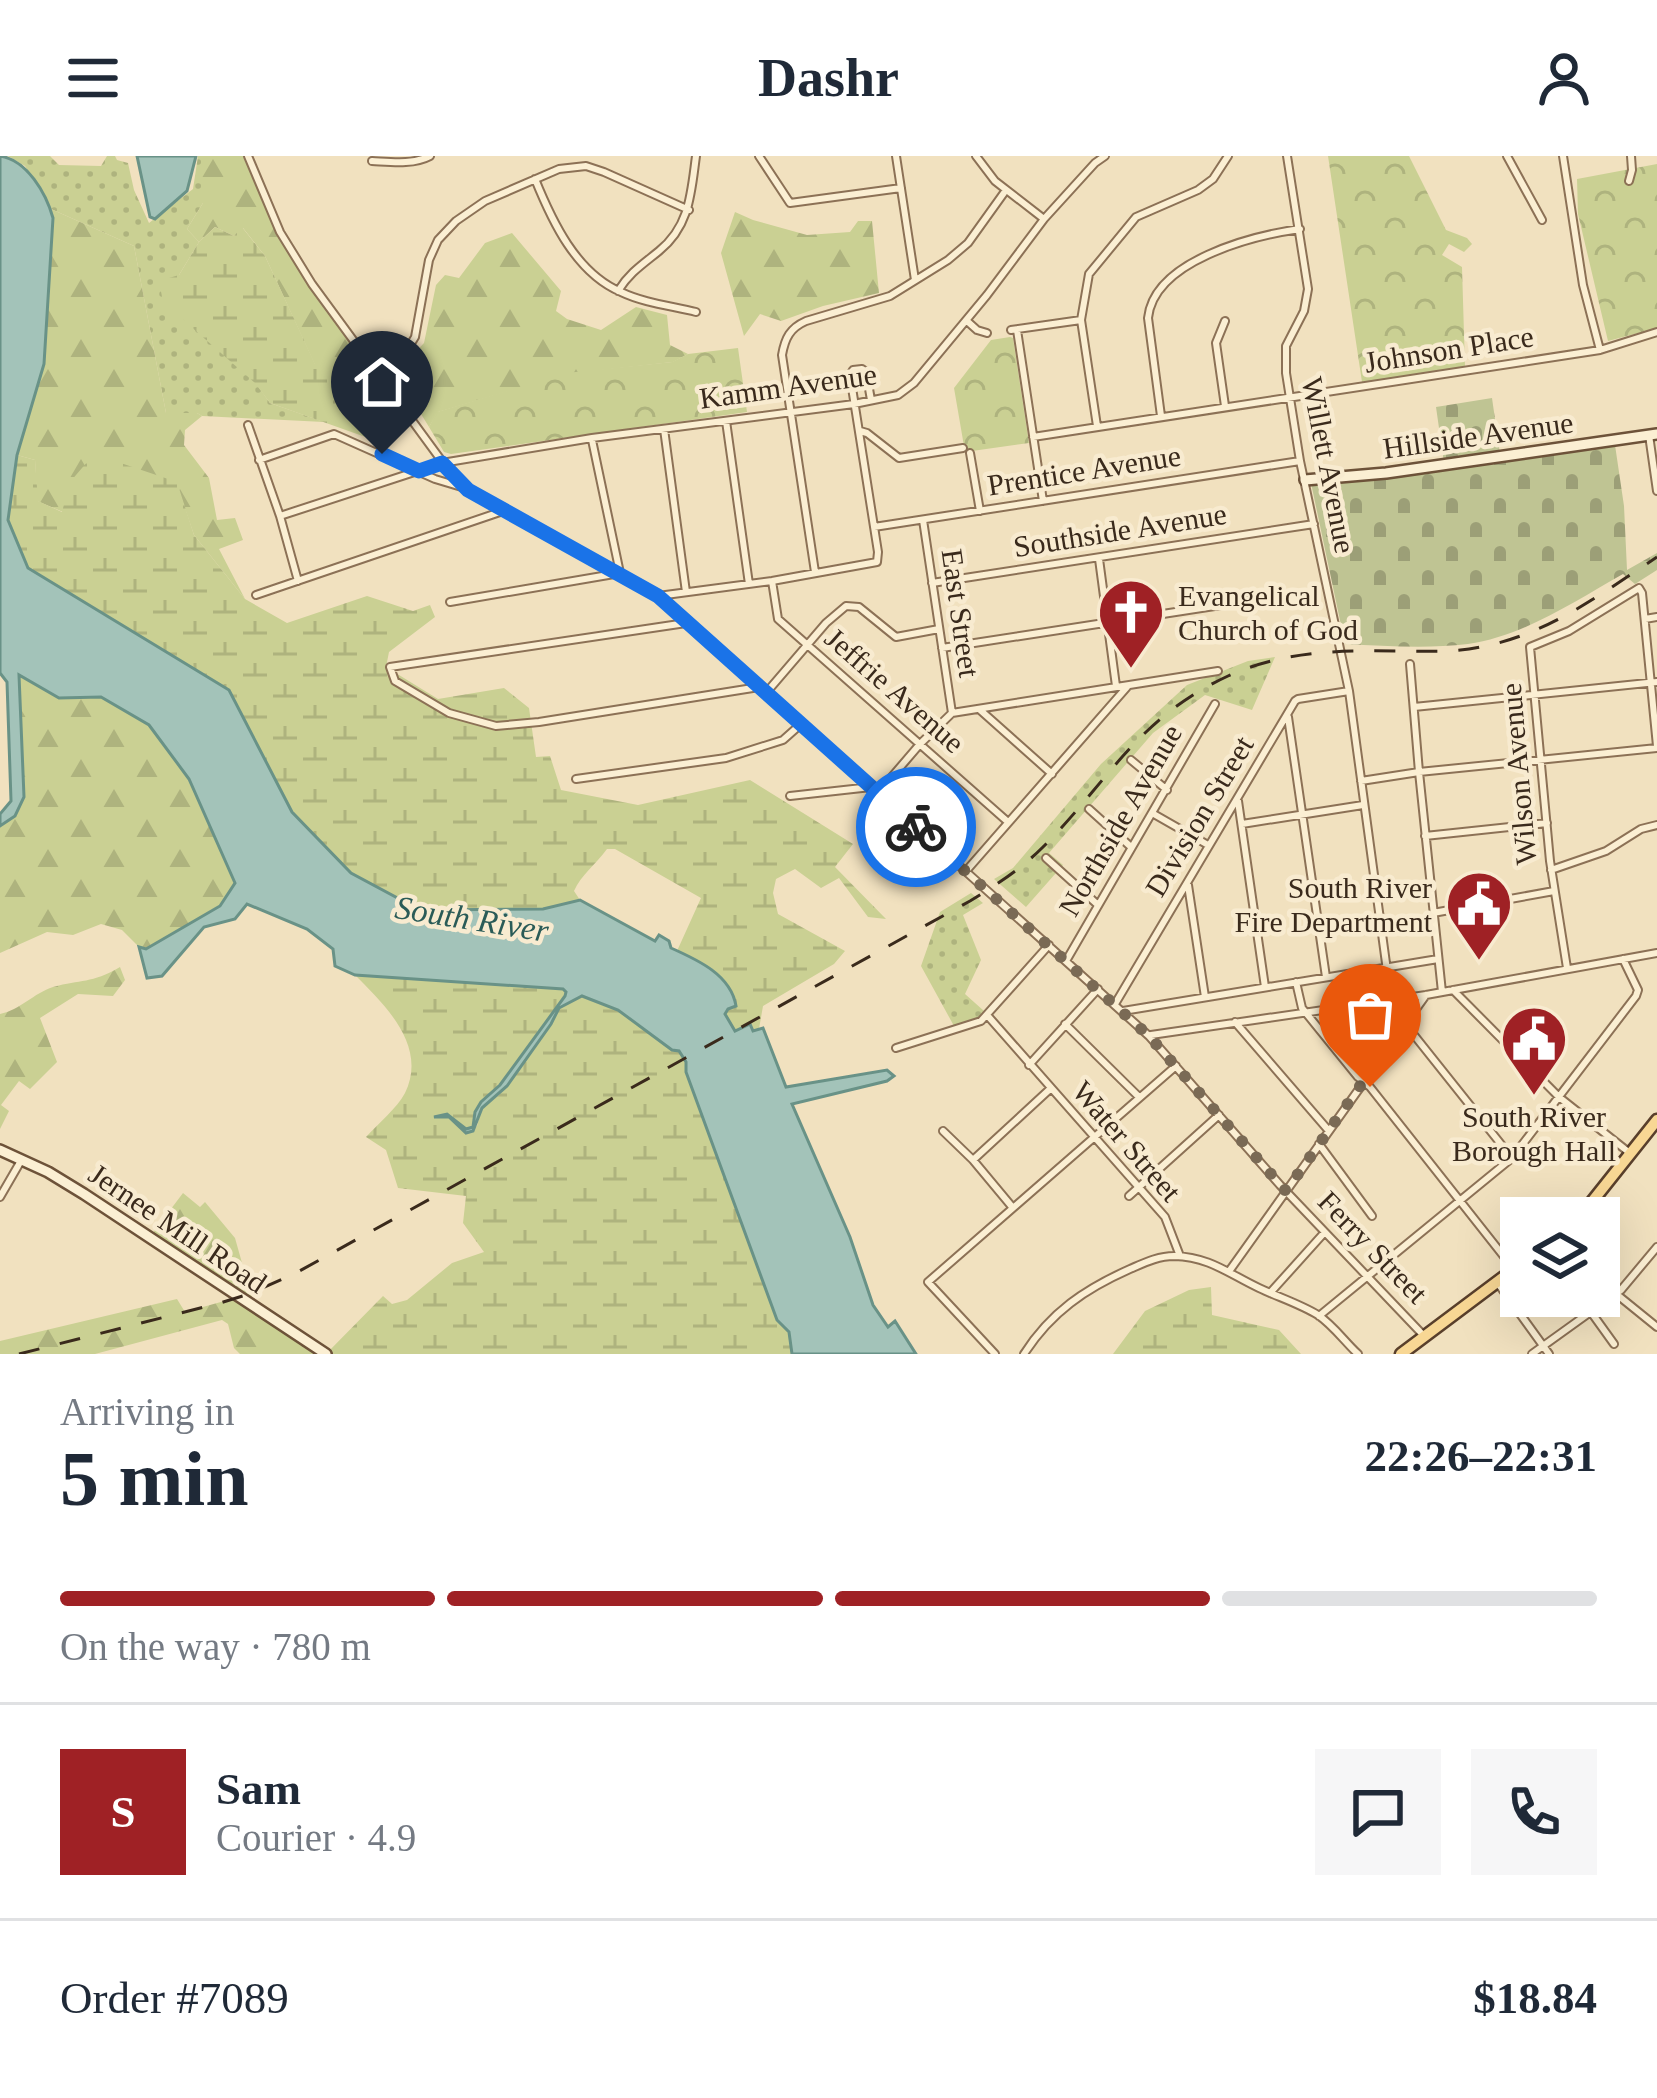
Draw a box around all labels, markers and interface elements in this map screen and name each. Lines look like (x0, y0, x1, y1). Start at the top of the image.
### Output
icon: menu (60, 45, 126, 111)
icon: person (1531, 45, 1597, 111)
text: Dashr (758, 48, 899, 108)
street label: Johnson Place (1362, 319, 1536, 379)
pin (331, 331, 433, 454)
icon: home (349, 349, 415, 415)
street label: Kamm Avenue (697, 357, 879, 415)
street label: Willett Avenue (1296, 374, 1362, 556)
street label: Hillside Avenue (1381, 405, 1575, 465)
street label: Prentice Avenue (985, 438, 1183, 502)
street label: Southside Avenue (1011, 497, 1229, 563)
street label: East Street (936, 547, 986, 680)
church icon: Evangelical Church of God (1096, 577, 1166, 671)
place label: Evangelical Church of God (1178, 579, 1358, 646)
street label: Jeffrie Avenue (819, 621, 971, 759)
street label: Wilson Avenue (1494, 682, 1542, 866)
street label: Northside Avenue (1052, 719, 1188, 921)
street label: Division Street (1138, 729, 1260, 902)
courier (856, 767, 976, 887)
icon: bike (883, 794, 949, 860)
public building icon: South River Fire Department (1444, 869, 1514, 963)
place label: South River Fire Department (1235, 871, 1433, 938)
water label: South River (393, 889, 551, 949)
pin (1319, 964, 1421, 1087)
icon: bag (1337, 982, 1403, 1048)
public building icon: South River Borough Hall (1499, 1004, 1569, 1098)
street label: Water Street (1066, 1074, 1189, 1208)
place label: South River Borough Hall (1452, 1100, 1616, 1167)
street label: Jernee Mill Road (83, 1157, 273, 1299)
street label: Ferry Street (1312, 1184, 1435, 1310)
map controls (1500, 1197, 1620, 1317)
button: layers (1500, 1197, 1620, 1317)
text: Arriving in (60, 1390, 234, 1433)
text: 22:26–22:31 (1365, 1431, 1597, 1481)
text: 5 min (60, 1435, 249, 1522)
text: On the way · 780 m (60, 1625, 371, 1668)
button: chat (1315, 1749, 1441, 1875)
button: phone (1471, 1749, 1597, 1875)
text: Sam (216, 1764, 301, 1814)
text: S (110, 1787, 136, 1837)
text: Courier · 4.9 (216, 1816, 416, 1859)
text: Order #7089 (60, 1973, 289, 2023)
text: $18.84 (1473, 1973, 1597, 2023)

